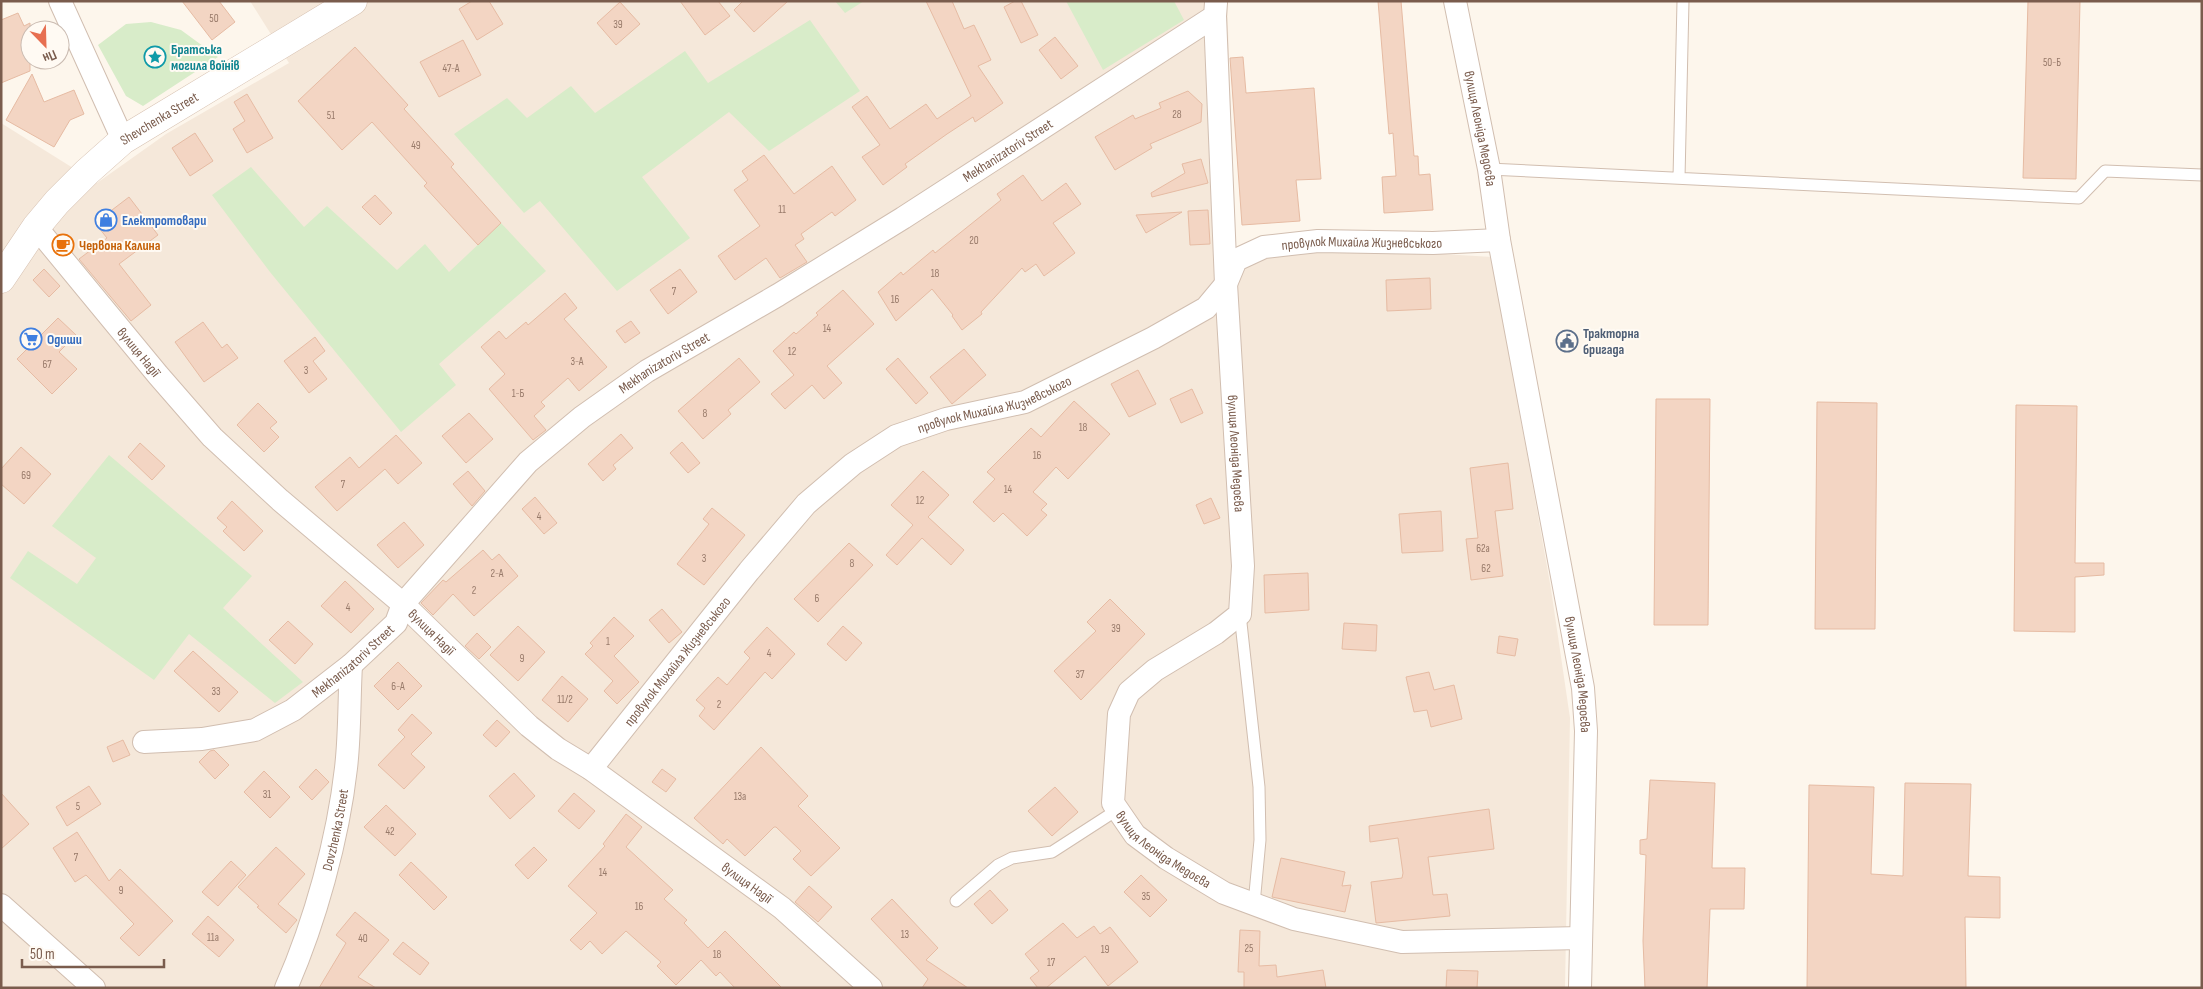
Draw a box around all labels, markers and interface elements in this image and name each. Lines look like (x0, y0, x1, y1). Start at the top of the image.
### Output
house number: 50 (209, 12, 219, 25)
house number: 39 (613, 18, 623, 31)
north arrow (20, 20, 70, 70)
place label: Братська могила воїнів (171, 41, 240, 74)
place icon: Братська могила воїнів (143, 45, 167, 69)
text: Пн (40, 46, 59, 67)
house number: 50-Б (2043, 56, 2061, 69)
house number: 47-А (443, 62, 460, 75)
street label: вулиця Леоніда Медоєва (1460, 69, 1499, 187)
street label: Shevchenka Street (117, 88, 202, 149)
house number: 28 (1172, 108, 1182, 121)
house number: 51 (327, 109, 335, 122)
street label: Mekhanizatoriv Street (960, 115, 1056, 186)
house number: 49 (411, 139, 421, 152)
house number: 11 (778, 203, 786, 216)
shop icon: Електротовари (94, 208, 118, 232)
place label: Електротовари (122, 212, 206, 229)
cafe icon: Червона Калина (51, 233, 75, 257)
street label: провулок Михайла Жизневського (1281, 233, 1443, 254)
house number: 20 (969, 234, 979, 247)
place label: Червона Калина (79, 237, 161, 254)
house number: 18 (931, 267, 940, 280)
house number: 7 (672, 285, 677, 298)
house number: 16 (891, 293, 900, 306)
house number: 14 (823, 322, 832, 335)
street label: вулиця Надії (113, 324, 164, 381)
place label: Тракторна бригада (1583, 325, 1640, 358)
supermarket icon: Одиши (19, 327, 43, 351)
street label: Mekhanizatoriv Street (616, 329, 713, 397)
public building icon: Тракторна бригада (1555, 329, 1579, 353)
place label: Одиши (47, 331, 82, 348)
house number: 12 (788, 345, 797, 358)
house number: 3-А (570, 355, 584, 368)
house number: 67 (42, 358, 52, 371)
house number: 3 (304, 364, 309, 377)
street label: провулок Михайла Жизневського (915, 372, 1074, 437)
house number: 1-Б (512, 387, 525, 400)
street label: вулиця Леоніда Медоєва (1224, 394, 1248, 513)
house number: 8 (703, 407, 708, 420)
house number: 18 (1079, 421, 1088, 434)
house number: 16 (1033, 449, 1042, 462)
house number: 69 (21, 469, 31, 482)
house number: 7 (341, 478, 346, 491)
house number: 14 (1004, 483, 1013, 496)
house number: 12 (916, 494, 925, 507)
house number: 4 (537, 510, 542, 523)
house number: 62а (1476, 542, 1490, 555)
house number: 3 (702, 552, 707, 565)
house number: 8 (850, 557, 855, 570)
house number: 62 (1481, 562, 1491, 575)
house number: 2-А (490, 567, 504, 580)
house number: 2 (472, 584, 477, 597)
house number: 6 (815, 592, 820, 605)
street label: провулок Михайла Жизневського (621, 593, 734, 730)
house number: 4 (346, 601, 351, 614)
street label: вулиця Надії (404, 606, 459, 659)
street label: вулиця Леоніда Медоєва (1561, 615, 1594, 733)
street label: Mekhanizatoriv Street (308, 621, 398, 702)
house number: 39 (1111, 622, 1121, 635)
house number: 1 (606, 635, 610, 648)
house number: 4 (767, 647, 772, 660)
house number: 9 (520, 652, 525, 665)
house number: 37 (1075, 668, 1085, 681)
house number: 6-А (391, 680, 405, 693)
house number: 33 (211, 685, 221, 698)
house number: 11/2 (557, 693, 573, 706)
house number: 2 (717, 698, 722, 711)
house number: 31 (263, 788, 271, 801)
street label: Dovzhenka Street (319, 788, 352, 873)
house number: 13а (734, 790, 746, 803)
house number: 5 (76, 800, 80, 813)
street label: вулиця Леоніда Медоєва (1112, 808, 1214, 892)
house number: 42 (385, 825, 395, 838)
house number: 7 (74, 851, 79, 864)
street label: вулиця Надії (718, 859, 776, 908)
house number: 14 (599, 866, 608, 879)
house number: 9 (119, 884, 124, 897)
house number: 35 (1141, 890, 1151, 903)
house number: 16 (635, 900, 644, 913)
house number: 13 (901, 928, 910, 941)
house number: 11а (207, 931, 219, 944)
house number: 40 (358, 932, 368, 945)
scale bar (22, 936, 165, 968)
house number: 25 (1245, 942, 1253, 955)
house number: 19 (1101, 943, 1109, 956)
text: 50 m (30, 945, 55, 964)
house number: 18 (713, 948, 722, 961)
house number: 17 (1047, 956, 1056, 969)

